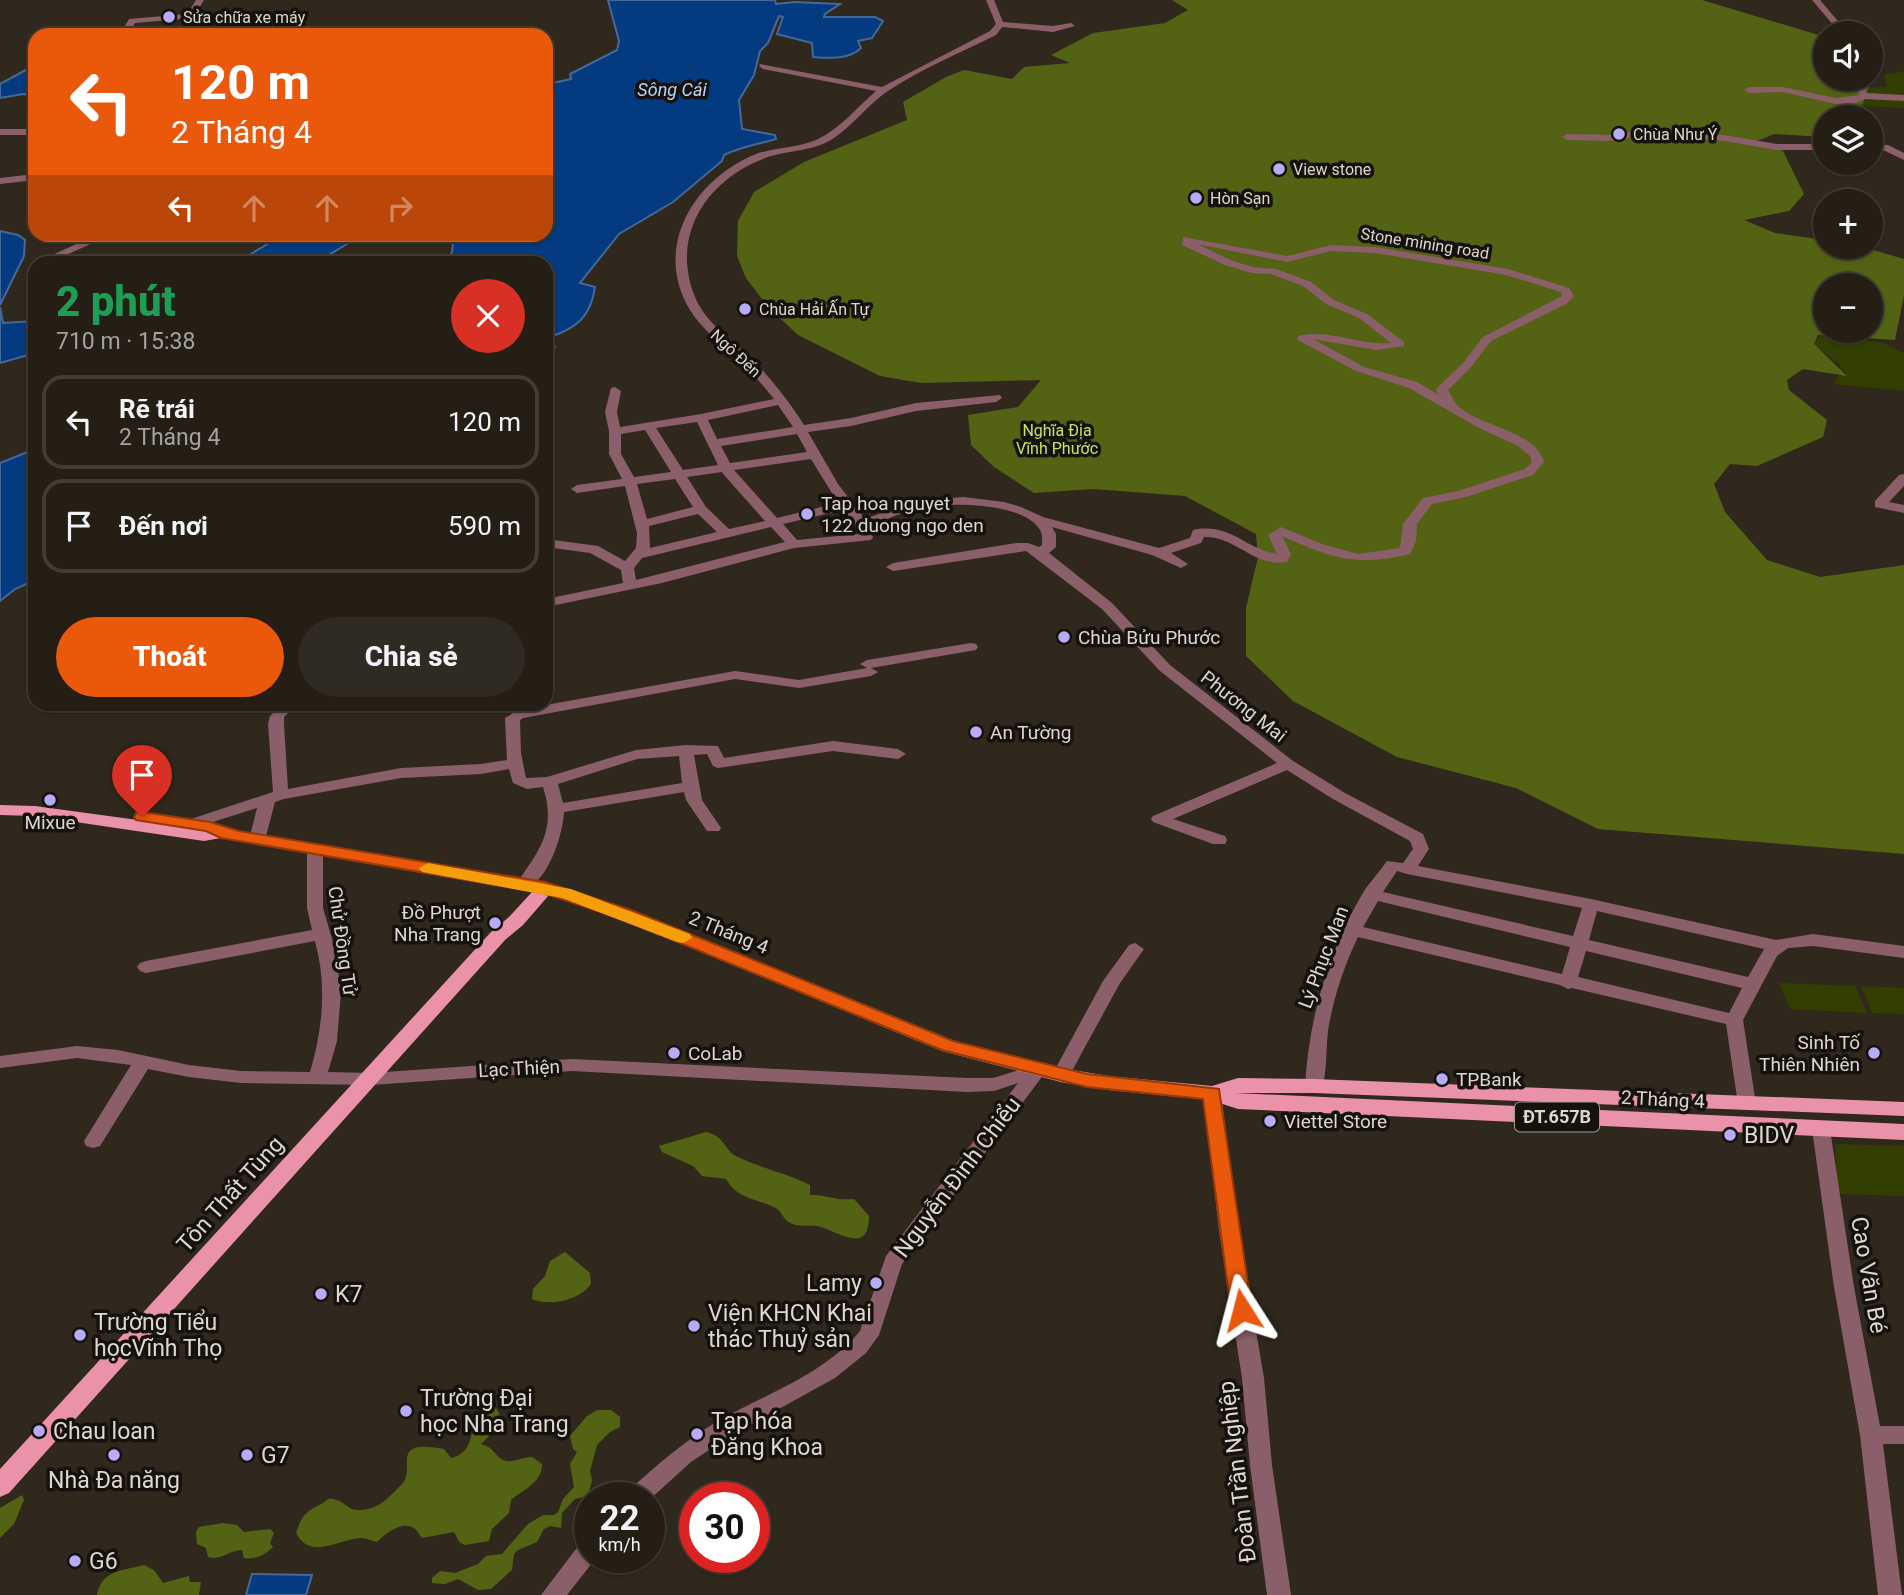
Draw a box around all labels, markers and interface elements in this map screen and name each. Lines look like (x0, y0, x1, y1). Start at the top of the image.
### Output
place label: Sửa chữa xe máy (183, 8, 306, 27)
marker: Sửa chữa xe máy (161, 9, 177, 25)
map controls (1813, 21, 1883, 343)
button: sound (1813, 21, 1883, 91)
text: 120 m (171, 54, 310, 111)
icon: left (56, 56, 147, 147)
water label: Sông Cái (637, 79, 707, 100)
button: layers (1813, 105, 1883, 175)
text: 2 Tháng 4 (171, 113, 312, 151)
place label: Chùa Như Ý (1633, 125, 1718, 144)
marker: Chùa Như Ý (1611, 126, 1627, 142)
place label: View stone (1293, 160, 1371, 179)
marker: View stone (1271, 161, 1287, 177)
icon: left (162, 189, 200, 227)
icon: ahead (235, 189, 273, 227)
icon: ahead (308, 189, 346, 227)
icon: right (381, 189, 419, 227)
place label: Hòn Sạn (1210, 189, 1270, 208)
button: + (1813, 189, 1883, 259)
marker: Hòn Sạn (1188, 190, 1204, 206)
street label: Stone mining road (1359, 224, 1490, 263)
button: − (1813, 273, 1883, 343)
text: 2 phút (56, 277, 176, 326)
button: close (451, 279, 525, 353)
place label: Chùa Hải Ấn Tự (759, 299, 870, 319)
marker: Chùa Hải Ấn Tự (737, 301, 753, 317)
street label: Ngô Đến (707, 325, 765, 381)
text: 710 m · 15:38 (56, 328, 195, 355)
text: Rẽ trái (119, 394, 195, 424)
icon: left (60, 403, 98, 441)
text: 120 m (448, 407, 521, 437)
park label: Nghĩa Địa Vĩnh Phước (1016, 421, 1098, 458)
text: 2 Tháng 4 (119, 424, 220, 451)
place label: Tap hoa nguyet 122 duong ngo den (821, 492, 984, 537)
marker: Tap hoa nguyet 122 duong ngo den (799, 506, 815, 522)
icon: arrive (60, 507, 98, 545)
text: Đến nơi (119, 511, 208, 541)
text: 590 m (448, 511, 521, 541)
button: Thoát (56, 617, 284, 697)
button: Chia sẻ (298, 617, 525, 697)
place label: Chùa Bửu Phước (1078, 626, 1220, 649)
marker: Chùa Bửu Phước (1056, 629, 1072, 645)
street label: Phương Mai (1196, 666, 1291, 747)
place label: An Tường (990, 721, 1071, 744)
marker: An Tường (968, 724, 984, 740)
pin (112, 745, 172, 817)
icon: arrive (123, 756, 161, 794)
marker: Mixue (42, 792, 58, 808)
place label: Mixue (24, 811, 76, 834)
street label: Chử Đồng Tử (323, 885, 362, 999)
place label: Đồ Phượt Nha Trang (394, 901, 481, 946)
street label: Lý Phục Man (1293, 903, 1354, 1012)
street label: 2 Tháng 4 (686, 906, 772, 959)
marker: Đồ Phượt Nha Trang (487, 915, 503, 931)
place label: Sinh Tố Thiên Nhiên (1759, 1031, 1861, 1076)
place label: CoLab (688, 1042, 742, 1065)
marker: CoLab (666, 1045, 682, 1061)
marker: Sinh Tố Thiên Nhiên (1866, 1045, 1882, 1061)
street label: Lạc Thiện (478, 1055, 561, 1082)
place label: TPBank (1456, 1068, 1522, 1091)
marker: TPBank (1434, 1071, 1450, 1087)
street label: 2 Tháng 4 (1621, 1086, 1706, 1113)
street label: Nguyễn Đình Chiểu (888, 1092, 1026, 1263)
road number: ĐT.657B (1515, 1102, 1599, 1132)
place label: Viettel Store (1284, 1110, 1387, 1133)
marker: Viettel Store (1262, 1113, 1278, 1129)
place label: BIDV (1744, 1122, 1794, 1149)
marker: BIDV (1722, 1127, 1738, 1143)
street label: Tôn Thất Tùng (171, 1131, 289, 1258)
street label: Cao Văn Bé (1845, 1215, 1892, 1335)
place label: Lamy (806, 1270, 862, 1297)
position arrow (1205, 1273, 1279, 1347)
marker: Lamy (868, 1275, 884, 1291)
place label: K7 (335, 1281, 362, 1308)
marker: K7 (313, 1286, 329, 1302)
place label: Viện KHCN Khai thác Thuỷ sản (708, 1300, 872, 1353)
place label: Trường Tiểu họcVĩnh Thọ (94, 1309, 222, 1362)
marker: Viện KHCN Khai thác Thuỷ sản (686, 1318, 702, 1334)
marker: Trường Tiểu họcVĩnh Thọ (72, 1327, 88, 1343)
street label: Đoàn Trần Nghiệp (1213, 1380, 1262, 1564)
place label: Trường Đại học Nha Trang (420, 1385, 569, 1438)
marker: Trường Đại học Nha Trang (398, 1403, 414, 1419)
place label: Tạp hóa Đăng Khoa (711, 1408, 823, 1461)
place label: Chau loan (53, 1418, 155, 1445)
marker: Chau loan (31, 1423, 47, 1439)
marker: Tạp hóa Đăng Khoa (689, 1426, 705, 1442)
place label: G7 (261, 1442, 290, 1469)
marker: Nhà Đa năng (106, 1447, 122, 1463)
marker: G7 (239, 1447, 255, 1463)
place label: Nhà Đa năng (48, 1467, 180, 1494)
speed limit sign: 30 (679, 1482, 770, 1573)
text: 22 (599, 1498, 640, 1539)
text: km/h (598, 1534, 641, 1555)
place label: G6 (89, 1548, 118, 1575)
marker: G6 (67, 1553, 83, 1569)

